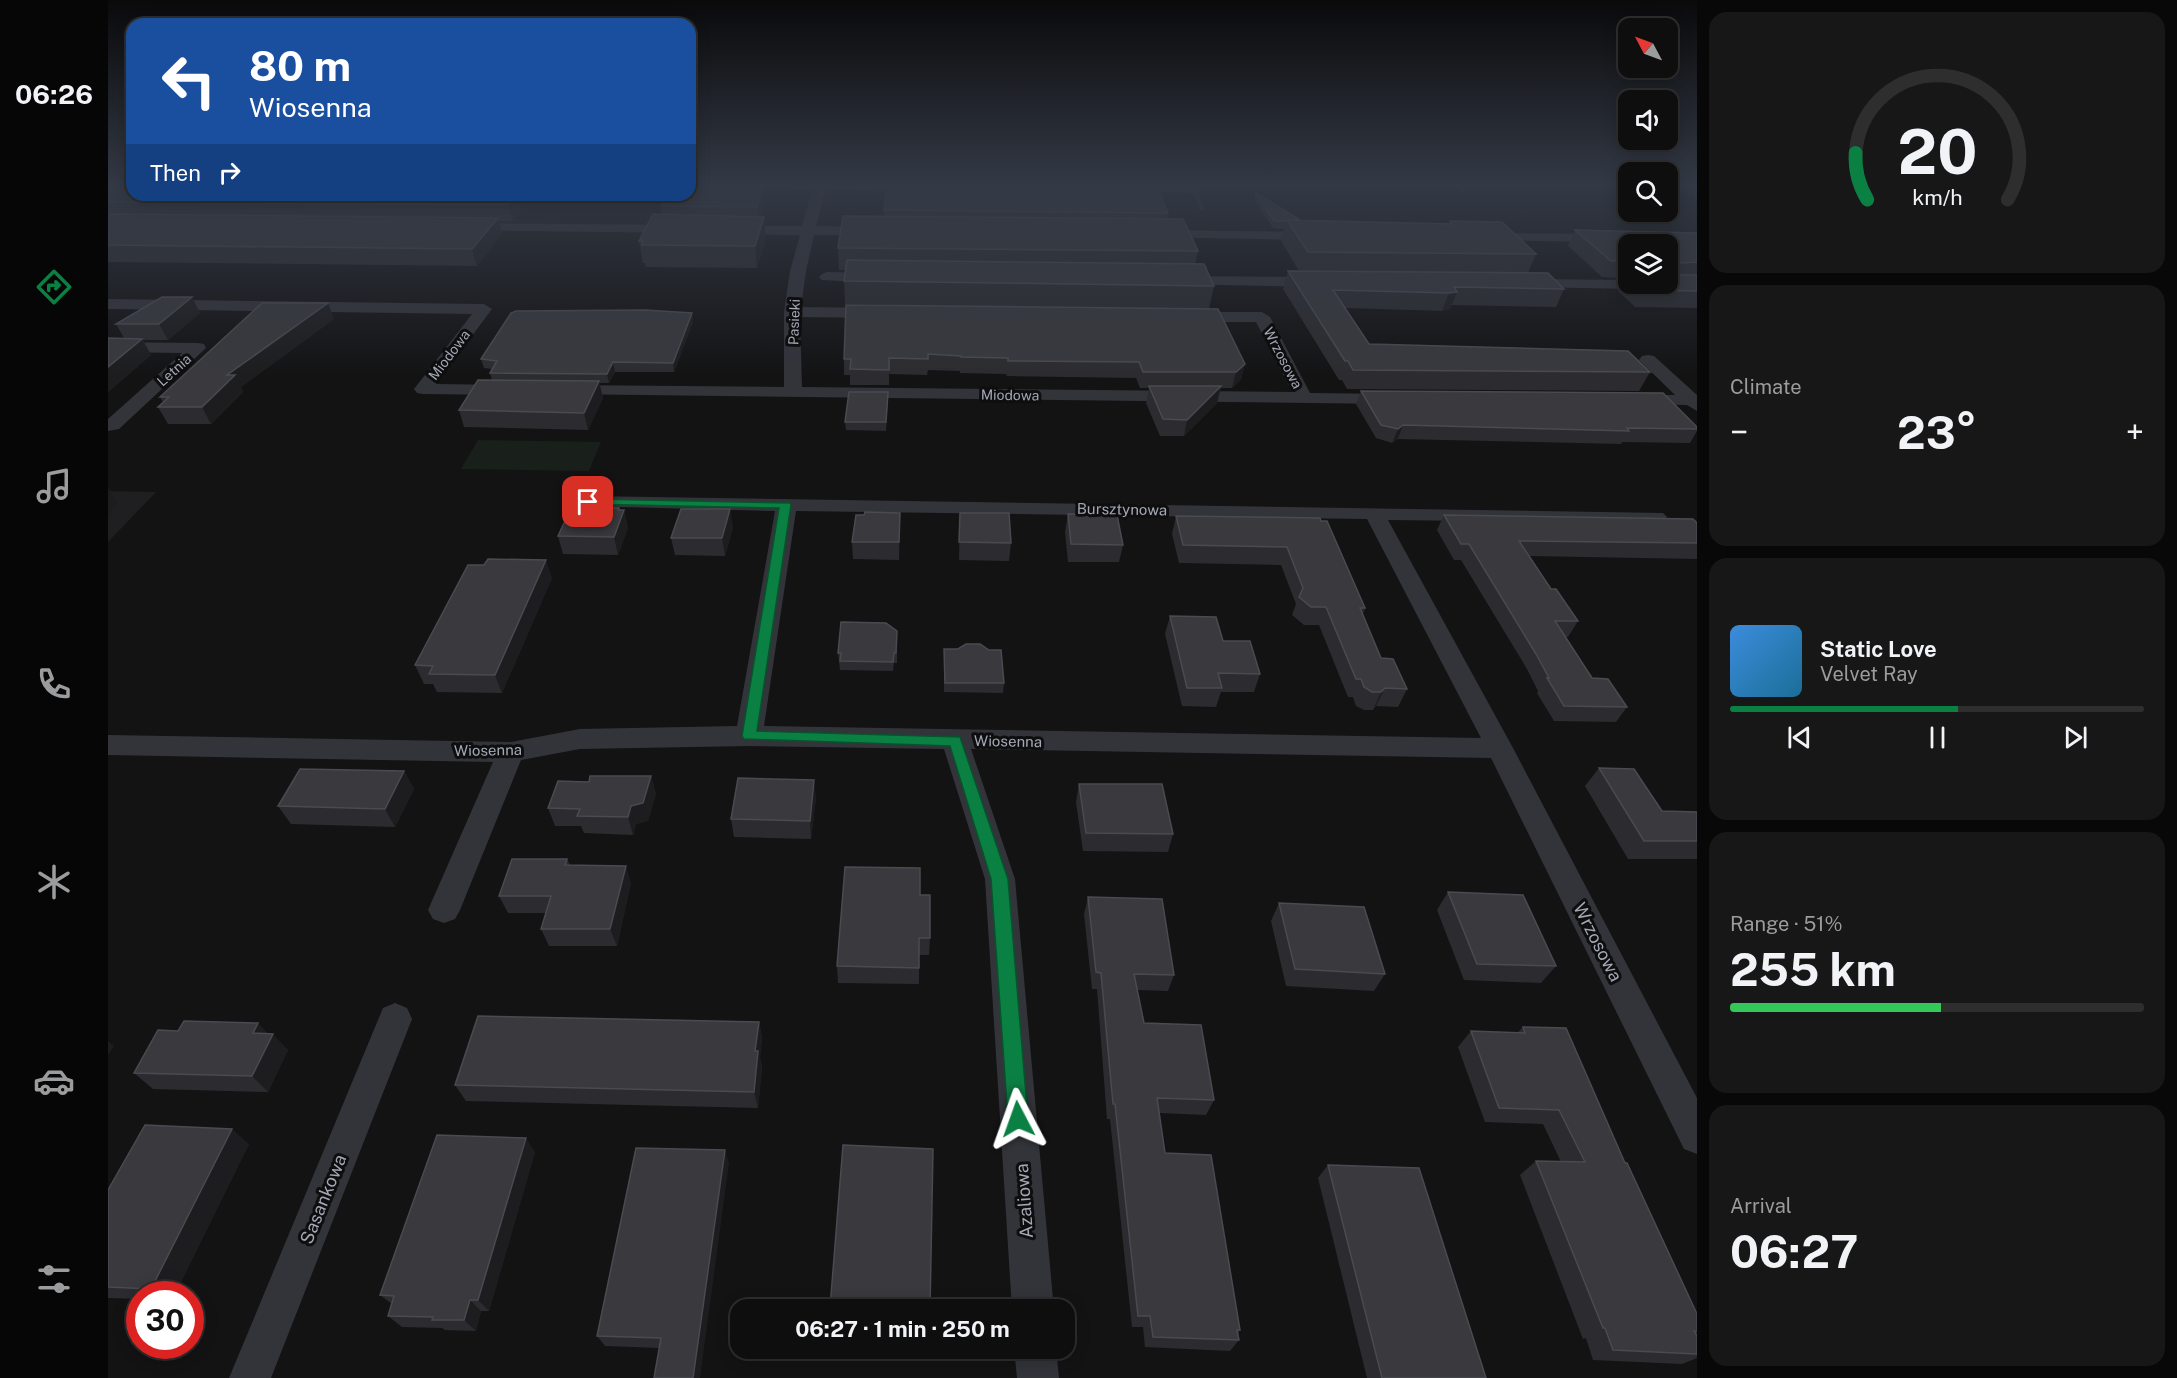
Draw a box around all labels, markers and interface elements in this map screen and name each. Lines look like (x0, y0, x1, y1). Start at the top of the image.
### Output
north arrow (1618, 18, 1678, 78)
map controls (1618, 18, 1678, 294)
text: 80 m (249, 41, 351, 90)
icon: left (150, 42, 228, 120)
text: 06:26 (15, 78, 93, 110)
button: sound (1618, 90, 1678, 150)
text: Wiosenna (249, 91, 372, 123)
text: 20 (1897, 115, 1977, 188)
icon: right (213, 156, 246, 189)
text: Then (150, 160, 201, 186)
button: search (1618, 162, 1678, 222)
text: km/h (1912, 185, 1962, 210)
button: layers (1618, 234, 1678, 294)
icon: directions (33, 266, 75, 308)
street label: Pasieki (785, 299, 803, 345)
street label: Wrzosowa (1260, 325, 1306, 391)
street label: Miodowa (425, 327, 473, 383)
street label: Letnia (154, 351, 194, 389)
text: Climate (1730, 375, 1802, 399)
street label: Miodowa (981, 386, 1039, 404)
text: 23° (1897, 406, 1977, 459)
text: − (1730, 413, 1748, 451)
text: + (2126, 413, 2144, 451)
icon: music (33, 465, 75, 507)
pin (562, 476, 613, 527)
icon: arrive (571, 485, 604, 518)
street label: Bursztynowa (1077, 500, 1167, 518)
text: Static Love (1820, 636, 1937, 662)
text: Velvet Ray (1820, 662, 1918, 686)
icon: phone (33, 663, 75, 705)
icon: previous (1783, 721, 1816, 754)
icon: pause (1921, 721, 1954, 754)
icon: next (2059, 721, 2092, 754)
street label: Wiosenna (974, 732, 1042, 750)
street label: Wiosenna (454, 741, 522, 759)
icon: climate (33, 861, 75, 903)
street label: Wrzosowa (1569, 899, 1627, 985)
text: Range · 51% (1730, 912, 1842, 936)
text: 255 km (1730, 943, 1896, 996)
icon: car (33, 1060, 75, 1102)
position arrow (986, 1087, 1050, 1151)
street label: Sasankowa (295, 1151, 351, 1247)
street label: Azaliowa (1011, 1163, 1037, 1239)
text: Arrival (1730, 1194, 1792, 1218)
text: 06:27 (1730, 1225, 1858, 1278)
icon: filters (33, 1258, 75, 1300)
speed limit sign: 30 (126, 1281, 204, 1359)
text: 06:27 · 1 min · 250 m (795, 1316, 1010, 1342)

